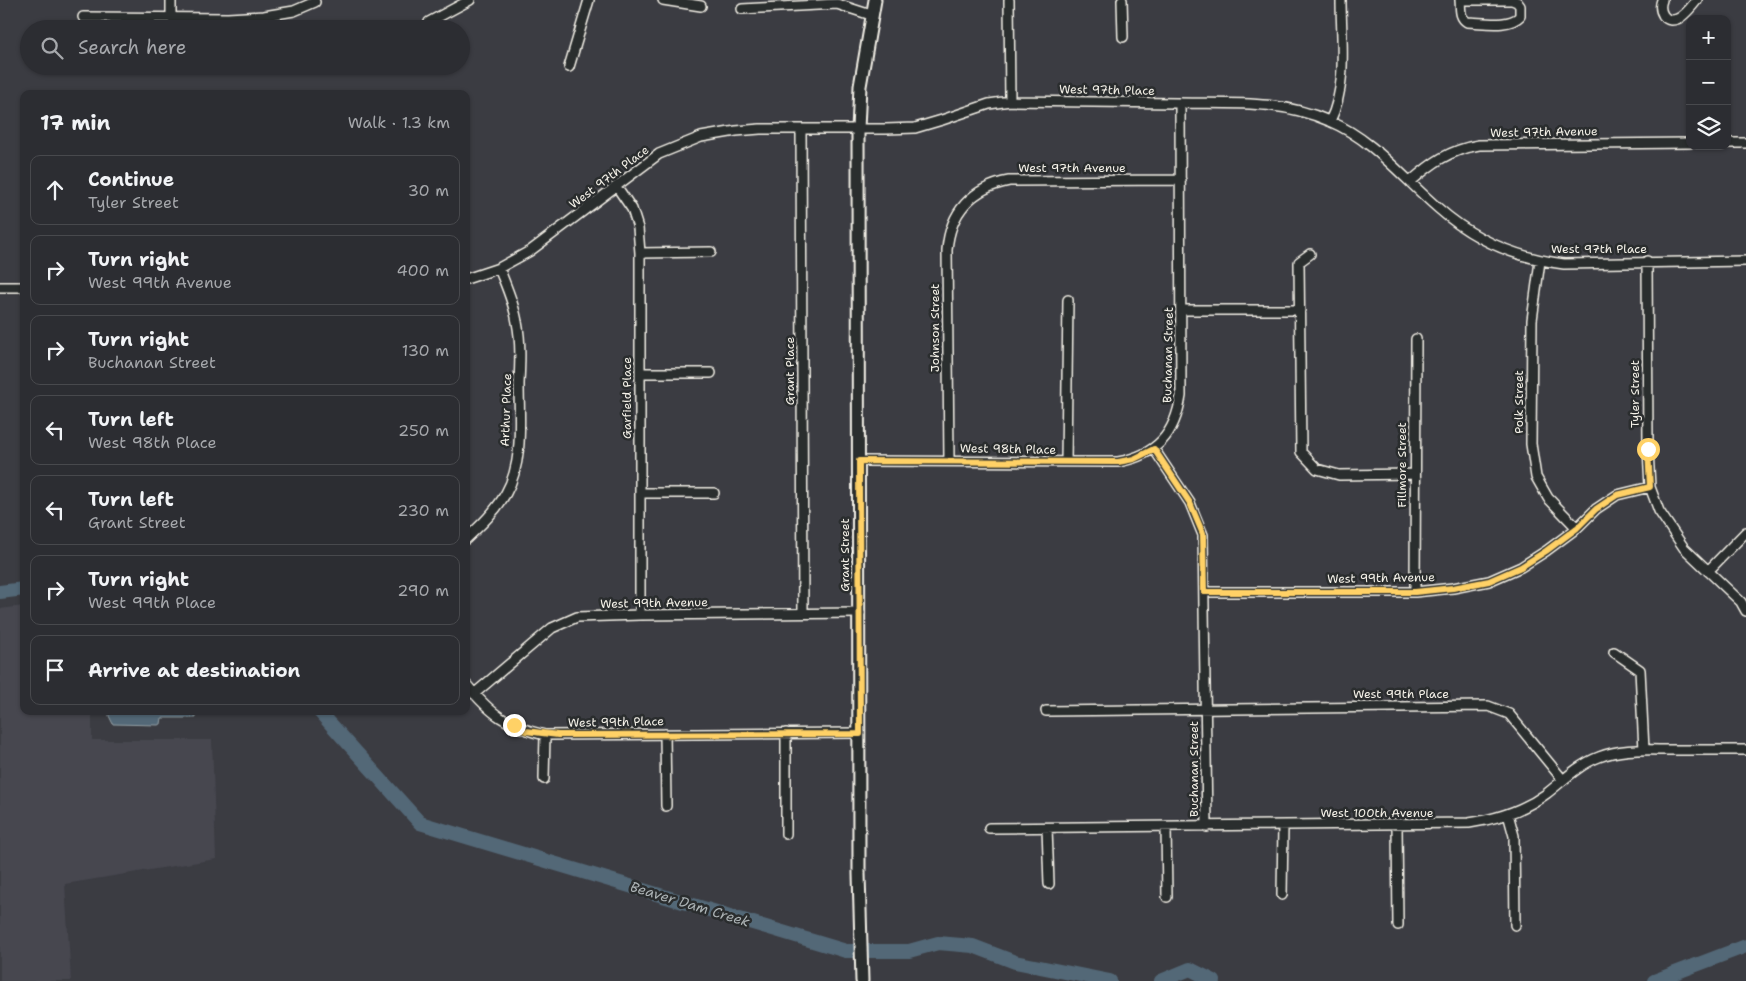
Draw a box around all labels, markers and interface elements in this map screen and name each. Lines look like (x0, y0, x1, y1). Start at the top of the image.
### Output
map controls (1686, 15, 1731, 150)
button: + (1686, 15, 1731, 60)
search box (20, 20, 470, 75)
icon: search (38, 34, 66, 62)
text: Search here (78, 35, 187, 60)
button: − (1686, 60, 1731, 105)
street label: West 97th Place (1059, 81, 1155, 99)
button: layers (1686, 105, 1731, 150)
text: 17 min (40, 109, 111, 137)
text: Walk · 1.3 km (348, 112, 450, 133)
street label: West 97th Avenue (1490, 123, 1598, 141)
street label: West 97th Place (566, 142, 652, 212)
street label: West 97th Avenue (1018, 160, 1126, 176)
text: Continue (88, 167, 174, 192)
icon: ahead (41, 176, 69, 204)
text: 30 m (408, 180, 449, 201)
text: Tyler Street (88, 192, 179, 213)
street label: West 97th Place (1551, 241, 1647, 257)
text: Turn right (88, 247, 189, 272)
icon: right (41, 256, 69, 284)
text: 400 m (396, 260, 449, 281)
text: West 99th Avenue (88, 272, 232, 293)
street label: Johnson Street (927, 284, 943, 372)
street label: Buchanan Street (1159, 307, 1177, 403)
text: Turn right (88, 327, 189, 352)
icon: right (41, 336, 69, 364)
street label: Grant Place (782, 336, 798, 405)
text: 130 m (402, 340, 449, 361)
text: Buchanan Street (88, 352, 216, 373)
street label: Garfield Place (619, 357, 635, 439)
street label: Tyler Street (1627, 360, 1643, 428)
street label: Polk Street (1511, 370, 1527, 434)
street label: Arthur Place (497, 373, 515, 447)
text: Turn left (88, 407, 174, 432)
icon: left (41, 416, 69, 444)
text: 250 m (398, 420, 449, 441)
street label: Fillmore Street (1394, 422, 1410, 508)
text: West 98th Place (88, 432, 217, 453)
route start (1637, 438, 1660, 461)
street label: West 98th Place (960, 440, 1057, 458)
text: Turn left (88, 487, 174, 512)
icon: left (41, 496, 69, 524)
text: 230 m (397, 500, 449, 521)
text: Grant Street (88, 512, 186, 533)
street label: Grant Street (837, 518, 853, 592)
text: Turn right (88, 567, 189, 592)
street label: West 99th Avenue (1327, 569, 1435, 587)
icon: right (41, 576, 69, 604)
text: 290 m (397, 580, 449, 601)
text: West 99th Place (88, 592, 216, 613)
street label: West 99th Avenue (600, 594, 708, 612)
icon: arrive (41, 656, 69, 684)
text: Arrive at destination (88, 658, 300, 683)
street label: West 99th Place (1353, 686, 1449, 702)
street label: West 99th Place (568, 713, 664, 731)
route end (503, 714, 526, 737)
street label: Buchanan Street (1186, 721, 1202, 817)
street label: West 100th Avenue (1320, 805, 1434, 821)
water label: Beaver Dam Creek (628, 877, 752, 931)

